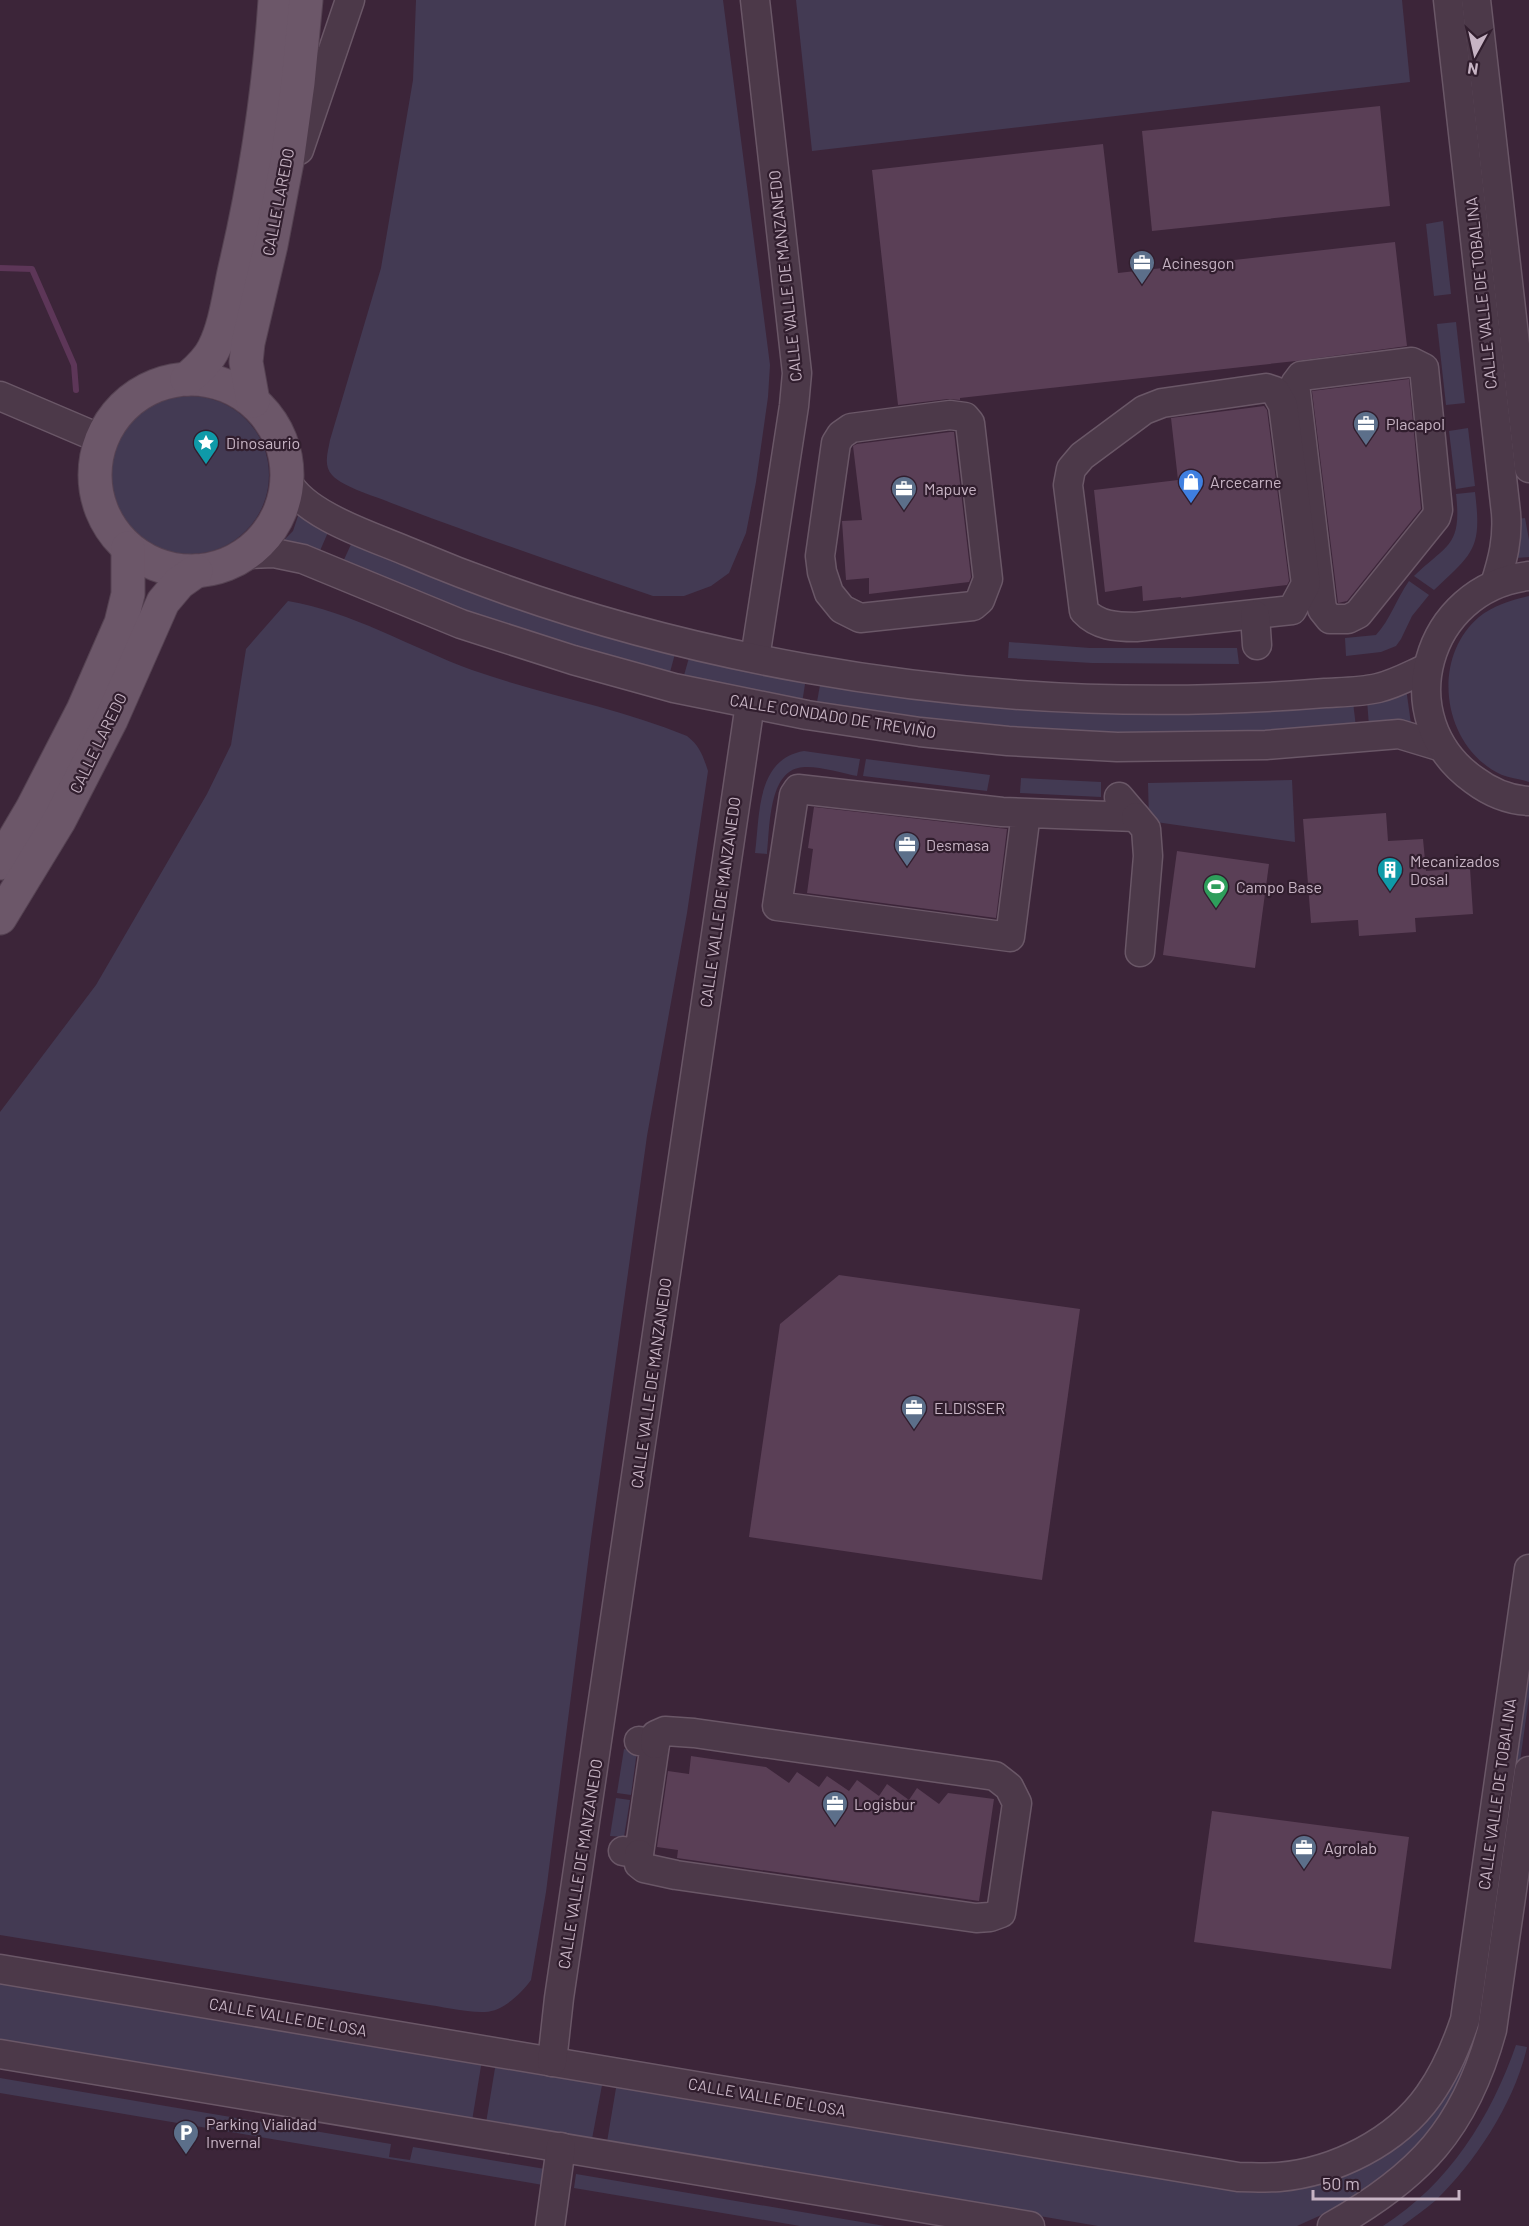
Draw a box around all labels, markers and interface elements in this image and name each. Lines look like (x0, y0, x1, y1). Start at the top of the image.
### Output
north arrow (1445, 24, 1505, 84)
text: N (1466, 59, 1479, 79)
street label: CALLE LAREDO (258, 146, 297, 257)
street label: CALLE VALLE DE MANZANEDO (764, 169, 805, 383)
street label: CALLE VALLE DE TOBALINA (1461, 196, 1500, 390)
office icon: Acinesgon (1127, 248, 1157, 286)
place label: Acinesgon (1162, 253, 1234, 272)
office icon: Placapol (1351, 409, 1381, 447)
place label: Placapol (1386, 414, 1445, 433)
place icon: Dinosaurio (191, 428, 221, 466)
place label: Dinosaurio (226, 433, 300, 452)
shop icon: Arcecarne (1176, 467, 1206, 505)
place label: Arcecarne (1210, 472, 1282, 491)
office icon: Mapuve (889, 474, 919, 512)
place label: Mapuve (924, 479, 977, 498)
street label: CALLE LAREDO (65, 690, 130, 796)
street label: CALLE CONDADO DE TREVIÑO (728, 690, 938, 741)
street label: CALLE VALLE DE MANZANEDO (695, 795, 744, 1008)
office icon: Desmasa (892, 830, 922, 868)
place label: Desmasa (926, 835, 989, 854)
place label: Mecanizados Dosal (1410, 851, 1500, 888)
building icon: Mecanizados Dosal (1375, 855, 1405, 893)
sports icon: Campo Base (1201, 872, 1231, 910)
place label: Campo Base (1236, 877, 1322, 896)
street label: CALLE VALLE DE MANZANEDO (626, 1276, 675, 1489)
office icon: ELDISSER (899, 1393, 929, 1431)
place label: ELDISSER (934, 1398, 1005, 1417)
street label: CALLE VALLE DE TOBALINA (1474, 1697, 1519, 1891)
street label: CALLE VALLE DE MANZANEDO (554, 1758, 606, 1970)
office icon: Logisbur (820, 1789, 850, 1827)
place label: Logisbur (854, 1794, 915, 1813)
office icon: Agrolab (1289, 1833, 1319, 1871)
place label: Agrolab (1324, 1838, 1377, 1857)
street label: CALLE VALLE DE LOSA (208, 1993, 369, 2040)
street label: CALLE VALLE DE LOSA (687, 2073, 848, 2120)
place label: Parking Vialidad Invernal (206, 2114, 317, 2151)
parking icon: Parking Vialidad Invernal (171, 2118, 201, 2156)
scale bar (1313, 2163, 1458, 2201)
text: 50 m (1322, 2172, 1360, 2194)

